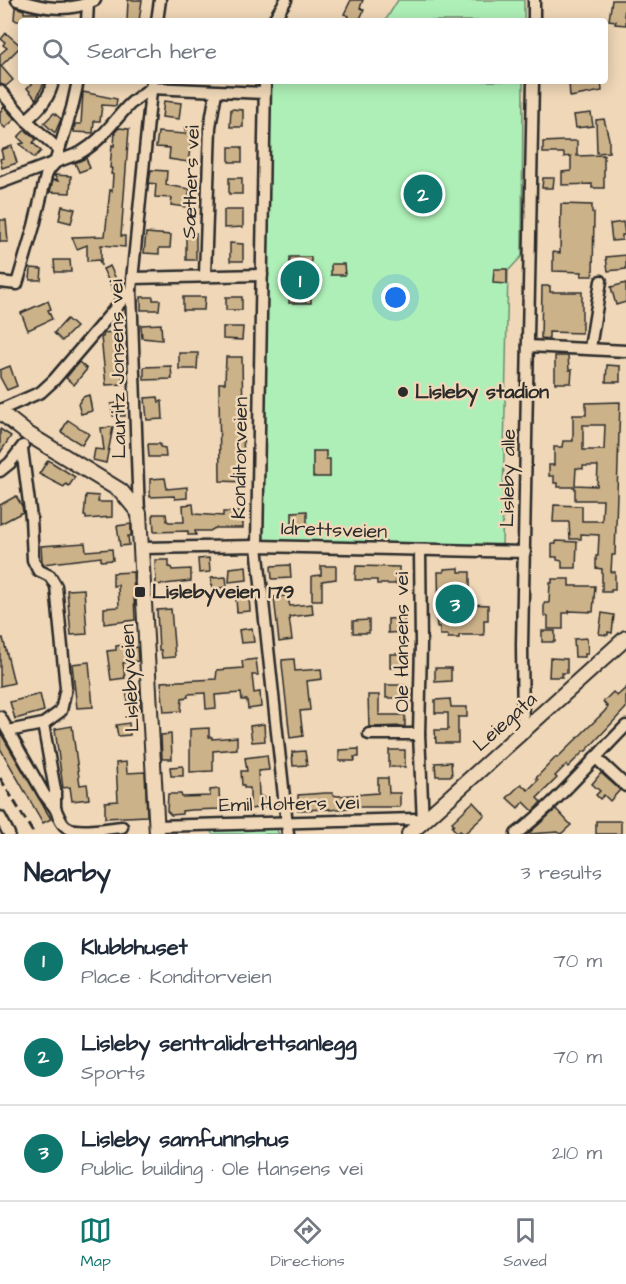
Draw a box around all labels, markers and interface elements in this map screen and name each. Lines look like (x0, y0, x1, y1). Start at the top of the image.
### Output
search box (18, 18, 608, 84)
icon: search (39, 35, 72, 68)
text: Search here (87, 36, 217, 67)
street label: Sæthers vei (175, 125, 207, 239)
pin: 2 (404, 172, 442, 216)
pin: 1 (280, 258, 320, 302)
street label: Lauritz Jonsens vei (102, 279, 134, 459)
your location (381, 283, 410, 312)
place label: Lisleby stadion (415, 378, 549, 407)
marker: Lisleby stadion (396, 385, 410, 399)
street label: Konditorveien (225, 397, 255, 519)
street label: Lisleby alle (493, 428, 524, 527)
street label: Idrettsveien (280, 514, 388, 546)
street label: Ole Hansens vei (388, 572, 416, 712)
place label: Lislebyveien 179 (152, 578, 294, 607)
pin: 3 (436, 582, 474, 626)
marker: Lislebyveien 179 (133, 585, 147, 599)
street label: Lislebyveien (113, 623, 148, 733)
street label: Leiegata (467, 686, 544, 759)
street label: Emil Holters vei (219, 789, 359, 819)
text: Nearby (24, 855, 111, 891)
text: 3 results (520, 859, 602, 887)
text: Klubbhuset (81, 932, 188, 963)
text: 1 (42, 947, 45, 975)
text: 70 m (554, 947, 602, 975)
text: Place · Konditorveien (81, 963, 271, 991)
text: Lisleby sentralidrettsanlegg (81, 1028, 357, 1059)
text: 2 (38, 1043, 49, 1071)
text: 70 m (554, 1043, 602, 1071)
text: Sports (81, 1059, 145, 1087)
text: Lisleby samfunnshus (81, 1124, 289, 1155)
text: 3 (38, 1139, 49, 1167)
text: 210 m (552, 1139, 602, 1167)
text: Public building · Ole Hansens vei (81, 1155, 363, 1183)
tab: Map (79, 1214, 112, 1272)
tab: Directions (271, 1214, 345, 1272)
tab: Saved (503, 1214, 547, 1272)

